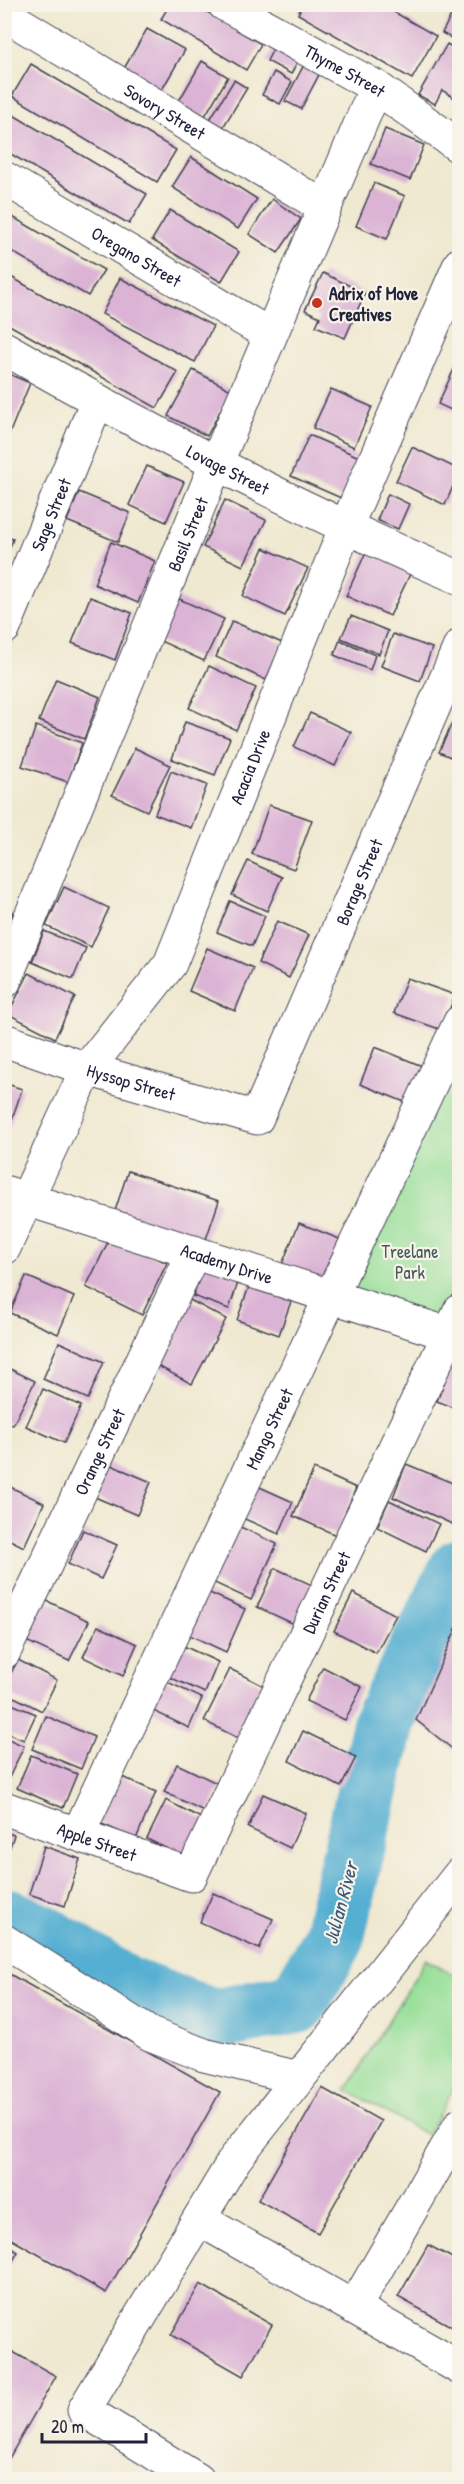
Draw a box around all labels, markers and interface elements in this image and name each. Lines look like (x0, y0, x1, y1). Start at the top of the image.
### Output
street label: Thyme Street (300, 38, 392, 103)
street label: Sovory Street (120, 77, 211, 146)
street label: Oregano Street (87, 220, 187, 293)
place label: Adrix of Move Creatives (329, 281, 419, 327)
marker: Adrix of Move Creatives (310, 296, 324, 310)
street label: Lovage Street (183, 438, 274, 501)
street label: Sage Street (25, 473, 77, 554)
street label: Basil Street (161, 492, 214, 575)
street label: Acacia Drive (223, 725, 276, 808)
street label: Borage Street (329, 834, 389, 929)
street label: Hyssop Street (84, 1057, 179, 1107)
street label: Academy Drive (178, 1237, 276, 1289)
park label: Treelane Park (382, 1239, 438, 1285)
street label: Mango Street (239, 1383, 299, 1473)
street label: Orange Street (68, 1403, 131, 1499)
street label: Durian Street (296, 1546, 356, 1637)
street label: Apple Street (54, 1816, 141, 1867)
water label: Julian River (316, 1857, 364, 1947)
scale bar (42, 2406, 146, 2444)
text: 20 m (51, 2414, 84, 2439)

